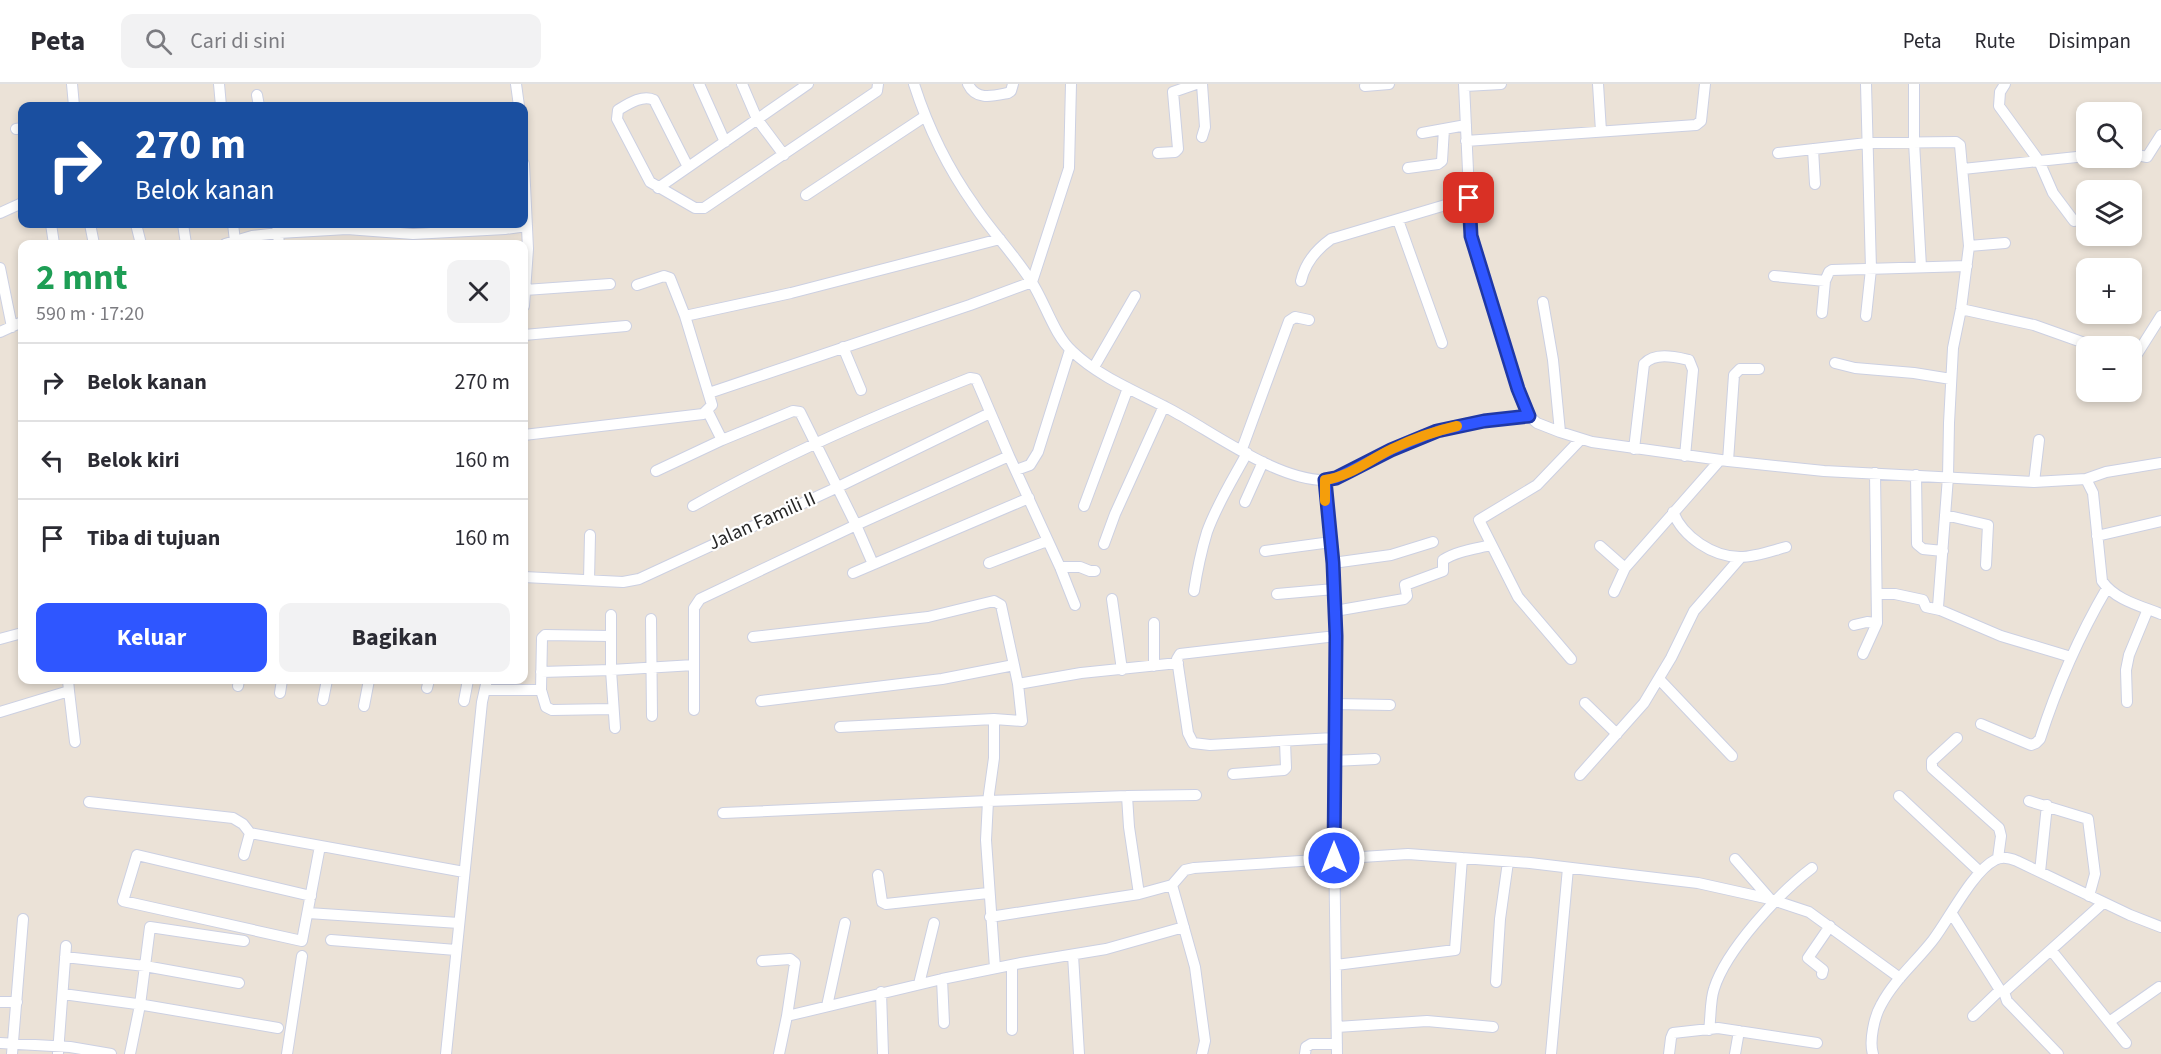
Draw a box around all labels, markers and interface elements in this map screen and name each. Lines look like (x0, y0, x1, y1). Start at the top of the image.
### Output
search box (121, 14, 541, 68)
text: Peta (30, 21, 85, 61)
icon: search (142, 25, 175, 58)
text: Cari di sini (190, 25, 285, 57)
text: Peta (1903, 26, 1941, 56)
text: Rute (1974, 26, 2015, 56)
text: Disimpan (2048, 26, 2131, 56)
map controls (2076, 102, 2142, 402)
button: search (2076, 102, 2142, 168)
text: 270 m (135, 115, 246, 175)
icon: right (36, 126, 114, 204)
text: Belok kanan (135, 171, 274, 210)
pin (1443, 172, 1494, 223)
button: layers (2076, 180, 2142, 246)
icon: arrive (1452, 181, 1485, 214)
text: 2 mnt (36, 252, 127, 303)
button: + (2076, 258, 2142, 324)
button: close (447, 260, 510, 323)
text: 590 m · 17:20 (36, 300, 144, 328)
button: − (2076, 336, 2142, 402)
icon: right (36, 366, 69, 399)
text: Belok kanan (87, 366, 207, 398)
text: 270 m (455, 366, 510, 398)
icon: left (36, 444, 69, 477)
text: Belok kiri (87, 444, 180, 476)
text: 160 m (455, 444, 510, 476)
street label: Jalan Famili II (704, 485, 820, 557)
icon: arrive (36, 522, 69, 555)
text: Tiba di tujuan (87, 522, 220, 554)
text: 160 m (455, 522, 510, 554)
button: Keluar (36, 603, 267, 672)
button: Bagikan (279, 603, 510, 672)
position arrow (1302, 826, 1366, 890)

